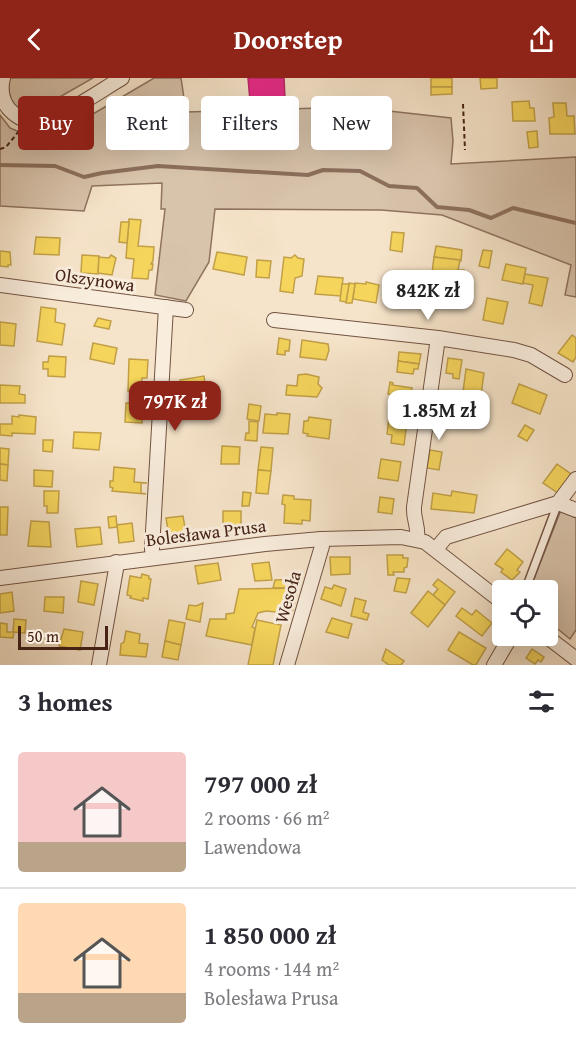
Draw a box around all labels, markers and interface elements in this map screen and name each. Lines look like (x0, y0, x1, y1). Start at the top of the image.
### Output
text: Doorstep (233, 19, 343, 59)
icon: back (18, 23, 51, 56)
icon: share (525, 23, 558, 56)
chip: Buy (18, 96, 94, 150)
chip: Rent (106, 96, 189, 150)
chip: Filters (201, 96, 299, 150)
chip: New (311, 96, 392, 150)
street label: Olszynowa (54, 261, 137, 299)
pin: 842K zł (373, 270, 483, 321)
text: 842K zł (396, 275, 460, 304)
pin: 797K zł (120, 381, 230, 432)
text: 797K zł (143, 386, 207, 415)
pin: 1.85M zł (377, 390, 501, 441)
text: 1.85M zł (402, 395, 476, 424)
street label: Bolesława Prusa (144, 512, 268, 553)
street label: Wesoła (267, 567, 308, 626)
map controls (492, 580, 558, 646)
button: locate (492, 580, 558, 646)
scale bar (18, 623, 108, 650)
text: 50 m (27, 624, 59, 648)
text: 3 homes (18, 682, 113, 721)
icon: filters (525, 685, 558, 718)
text: 797 000 zł (204, 764, 317, 803)
icon: home (66, 776, 138, 848)
text: 2 rooms · 66 m² (204, 803, 330, 832)
text: Lawendowa (204, 832, 301, 861)
text: 1 850 000 zł (204, 915, 336, 954)
icon: home (66, 927, 138, 999)
text: 4 rooms · 144 m² (204, 954, 339, 983)
text: Bolesława Prusa (204, 983, 338, 1012)

